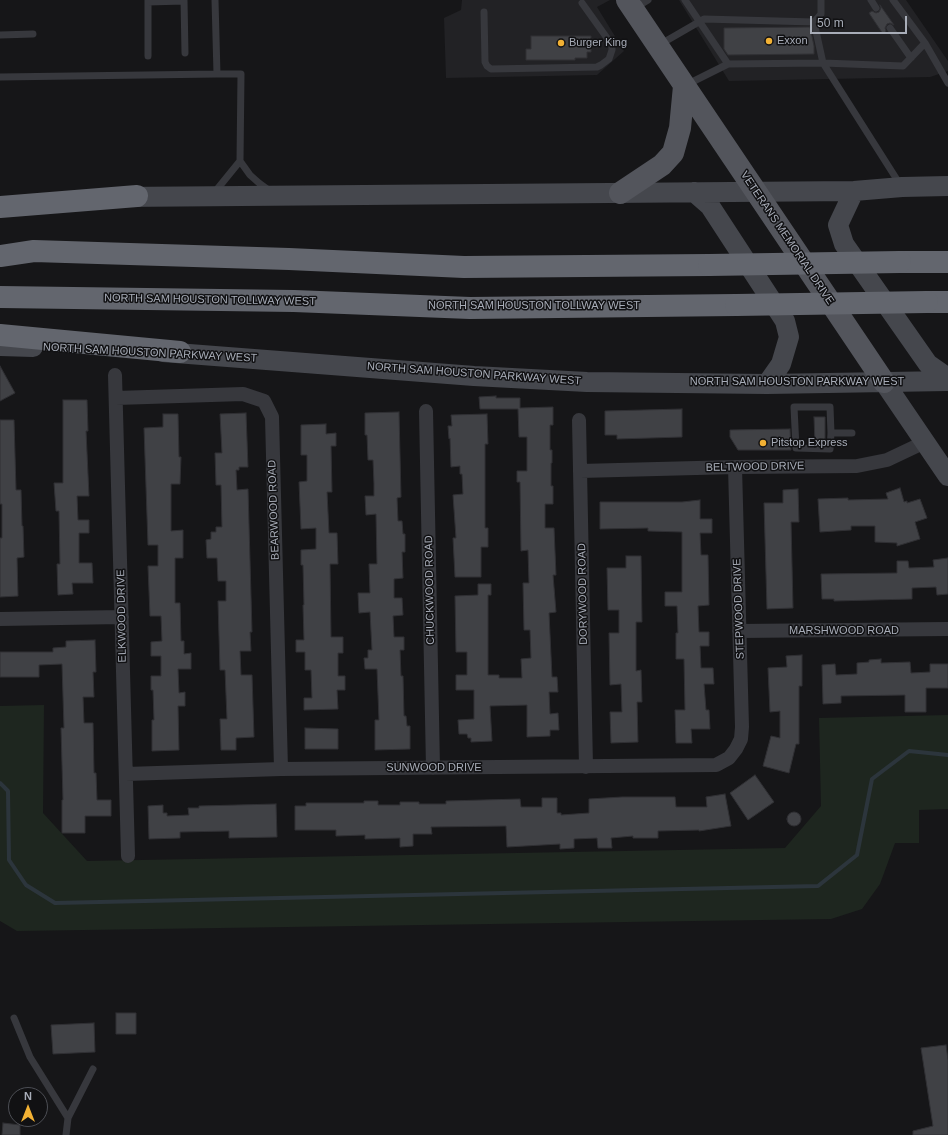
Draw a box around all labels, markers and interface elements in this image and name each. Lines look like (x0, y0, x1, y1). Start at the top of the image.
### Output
scale bar (812, 8, 909, 34)
text: 50 m (817, 16, 844, 30)
place label: Exxon (777, 34, 808, 48)
place label: Burger King (569, 36, 627, 50)
marker: Exxon (764, 36, 774, 46)
marker: Burger King (556, 38, 566, 48)
street label: VETERANS MEMORIAL DRIVE (737, 169, 837, 307)
street label: NORTH SAM HOUSTON TOLLWAY WEST (104, 292, 316, 308)
street label: NORTH SAM HOUSTON TOLLWAY WEST (428, 299, 640, 313)
street label: NORTH SAM HOUSTON PARKWAY WEST (43, 341, 257, 365)
street label: NORTH SAM HOUSTON PARKWAY WEST (367, 360, 581, 388)
street label: NORTH SAM HOUSTON PARKWAY WEST (690, 375, 904, 389)
place label: Pitstop Express (771, 436, 847, 450)
marker: Pitstop Express (758, 438, 768, 448)
street label: BEARWOOD ROAD (266, 460, 282, 560)
street label: BELTWOOD DRIVE (705, 460, 805, 474)
street label: CHUCKWOOD ROAD (422, 535, 438, 645)
street label: DORYWOOD ROAD (576, 543, 590, 645)
street label: STEPWOOD DRIVE (731, 558, 747, 660)
street label: ELKWOOD DRIVE (115, 569, 129, 663)
street label: MARSHWOOD ROAD (789, 624, 899, 638)
street label: SUNWOOD DRIVE (386, 761, 482, 775)
north arrow (8, 1087, 48, 1127)
text: N (24, 1090, 32, 1102)

